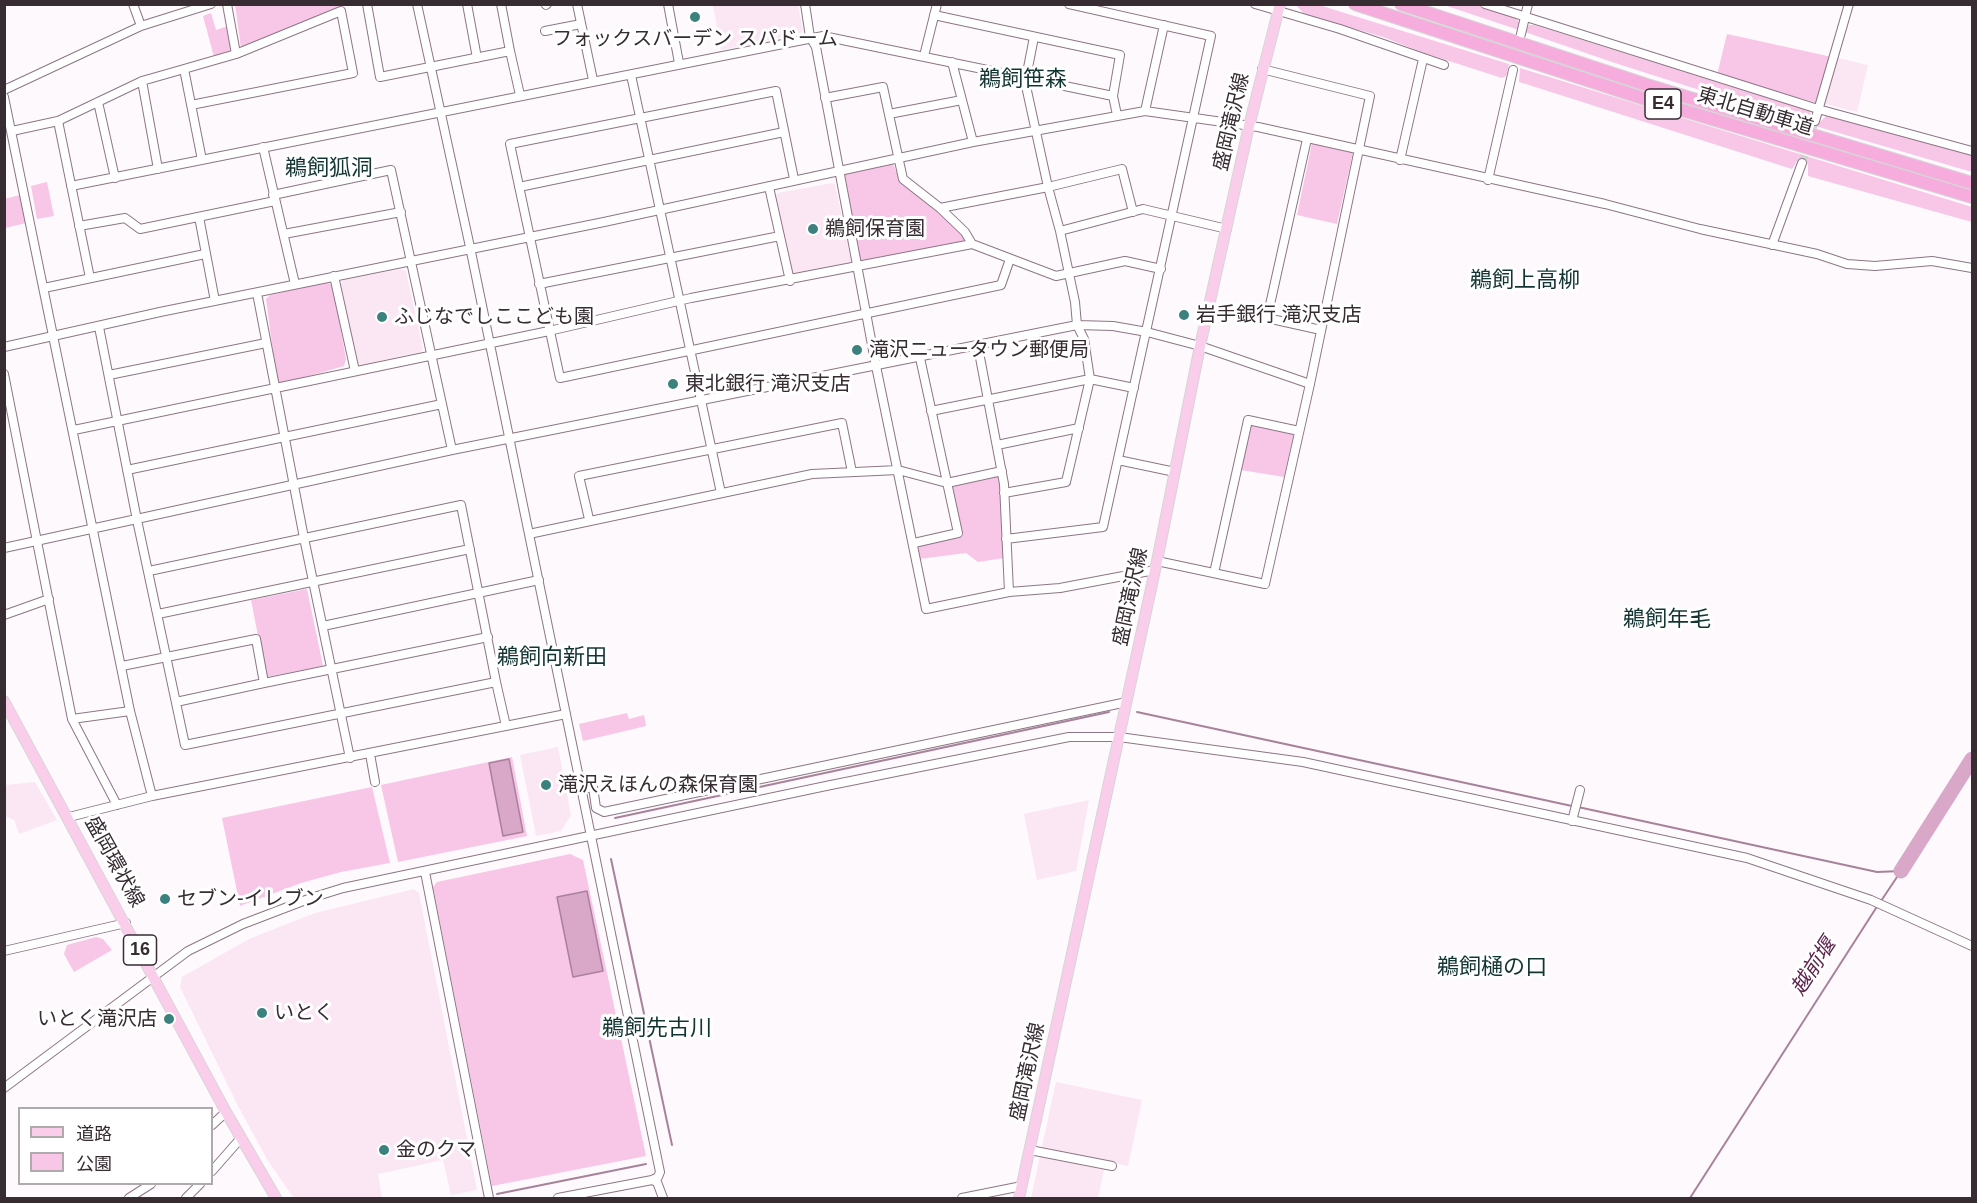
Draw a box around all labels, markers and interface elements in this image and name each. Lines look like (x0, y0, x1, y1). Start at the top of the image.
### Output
marker: フォックスバーデン スパドーム (688, 10, 702, 24)
place label: フォックスバーデン スパドーム (552, 27, 838, 51)
district label: 鵜飼笹森 (979, 67, 1067, 93)
street label: 盛岡滝沢線 (1209, 71, 1255, 173)
street label: 東北自動車道 (1694, 83, 1816, 141)
road number: E4 (1645, 89, 1681, 119)
district label: 鵜飼狐洞 (285, 156, 373, 182)
place label: 鵜飼保育園 (825, 217, 925, 241)
marker: 鵜飼保育園 (806, 222, 820, 236)
district label: 鵜飼上高柳 (1470, 268, 1580, 294)
place label: 岩手銀行 滝沢支店 (1196, 303, 1362, 327)
place label: ふじなでしここども園 (394, 305, 594, 329)
marker: 岩手銀行 滝沢支店 (1177, 308, 1191, 322)
marker: ふじなでしここども園 (375, 310, 389, 324)
place label: 滝沢ニュータウン郵便局 (869, 338, 1089, 362)
marker: 滝沢ニュータウン郵便局 (850, 343, 864, 357)
place label: 東北銀行 滝沢支店 (685, 372, 851, 396)
marker: 東北銀行 滝沢支店 (666, 377, 680, 391)
street label: 盛岡滝沢線 (1109, 546, 1153, 648)
district label: 鵜飼年毛 (1623, 607, 1711, 633)
district label: 鵜飼向新田 (497, 645, 607, 671)
place label: 滝沢えほんの森保育園 (558, 773, 758, 797)
marker: 滝沢えほんの森保育園 (539, 778, 553, 792)
street label: 盛岡環状線 (79, 812, 149, 912)
place label: セブン-イレブン (177, 887, 324, 911)
marker: セブン-イレブン (158, 892, 172, 906)
water label: 越前堰 (1786, 934, 1842, 1000)
road number: 16 (124, 935, 156, 965)
district label: 鵜飼樋の口 (1437, 955, 1547, 981)
place label: いとく (274, 1001, 334, 1025)
marker: いとく (255, 1006, 269, 1020)
place label: いとく滝沢店 (37, 1007, 157, 1031)
marker: いとく滝沢店 (162, 1012, 176, 1026)
district label: 鵜飼先古川 (602, 1016, 712, 1042)
street label: 盛岡滝沢線 (1006, 1021, 1050, 1123)
legend (18, 1107, 213, 1185)
text: 道路 (76, 1124, 112, 1144)
place label: 金のクマ (396, 1138, 476, 1162)
marker: 金のクマ (377, 1143, 391, 1157)
text: 公園 (76, 1154, 112, 1174)

